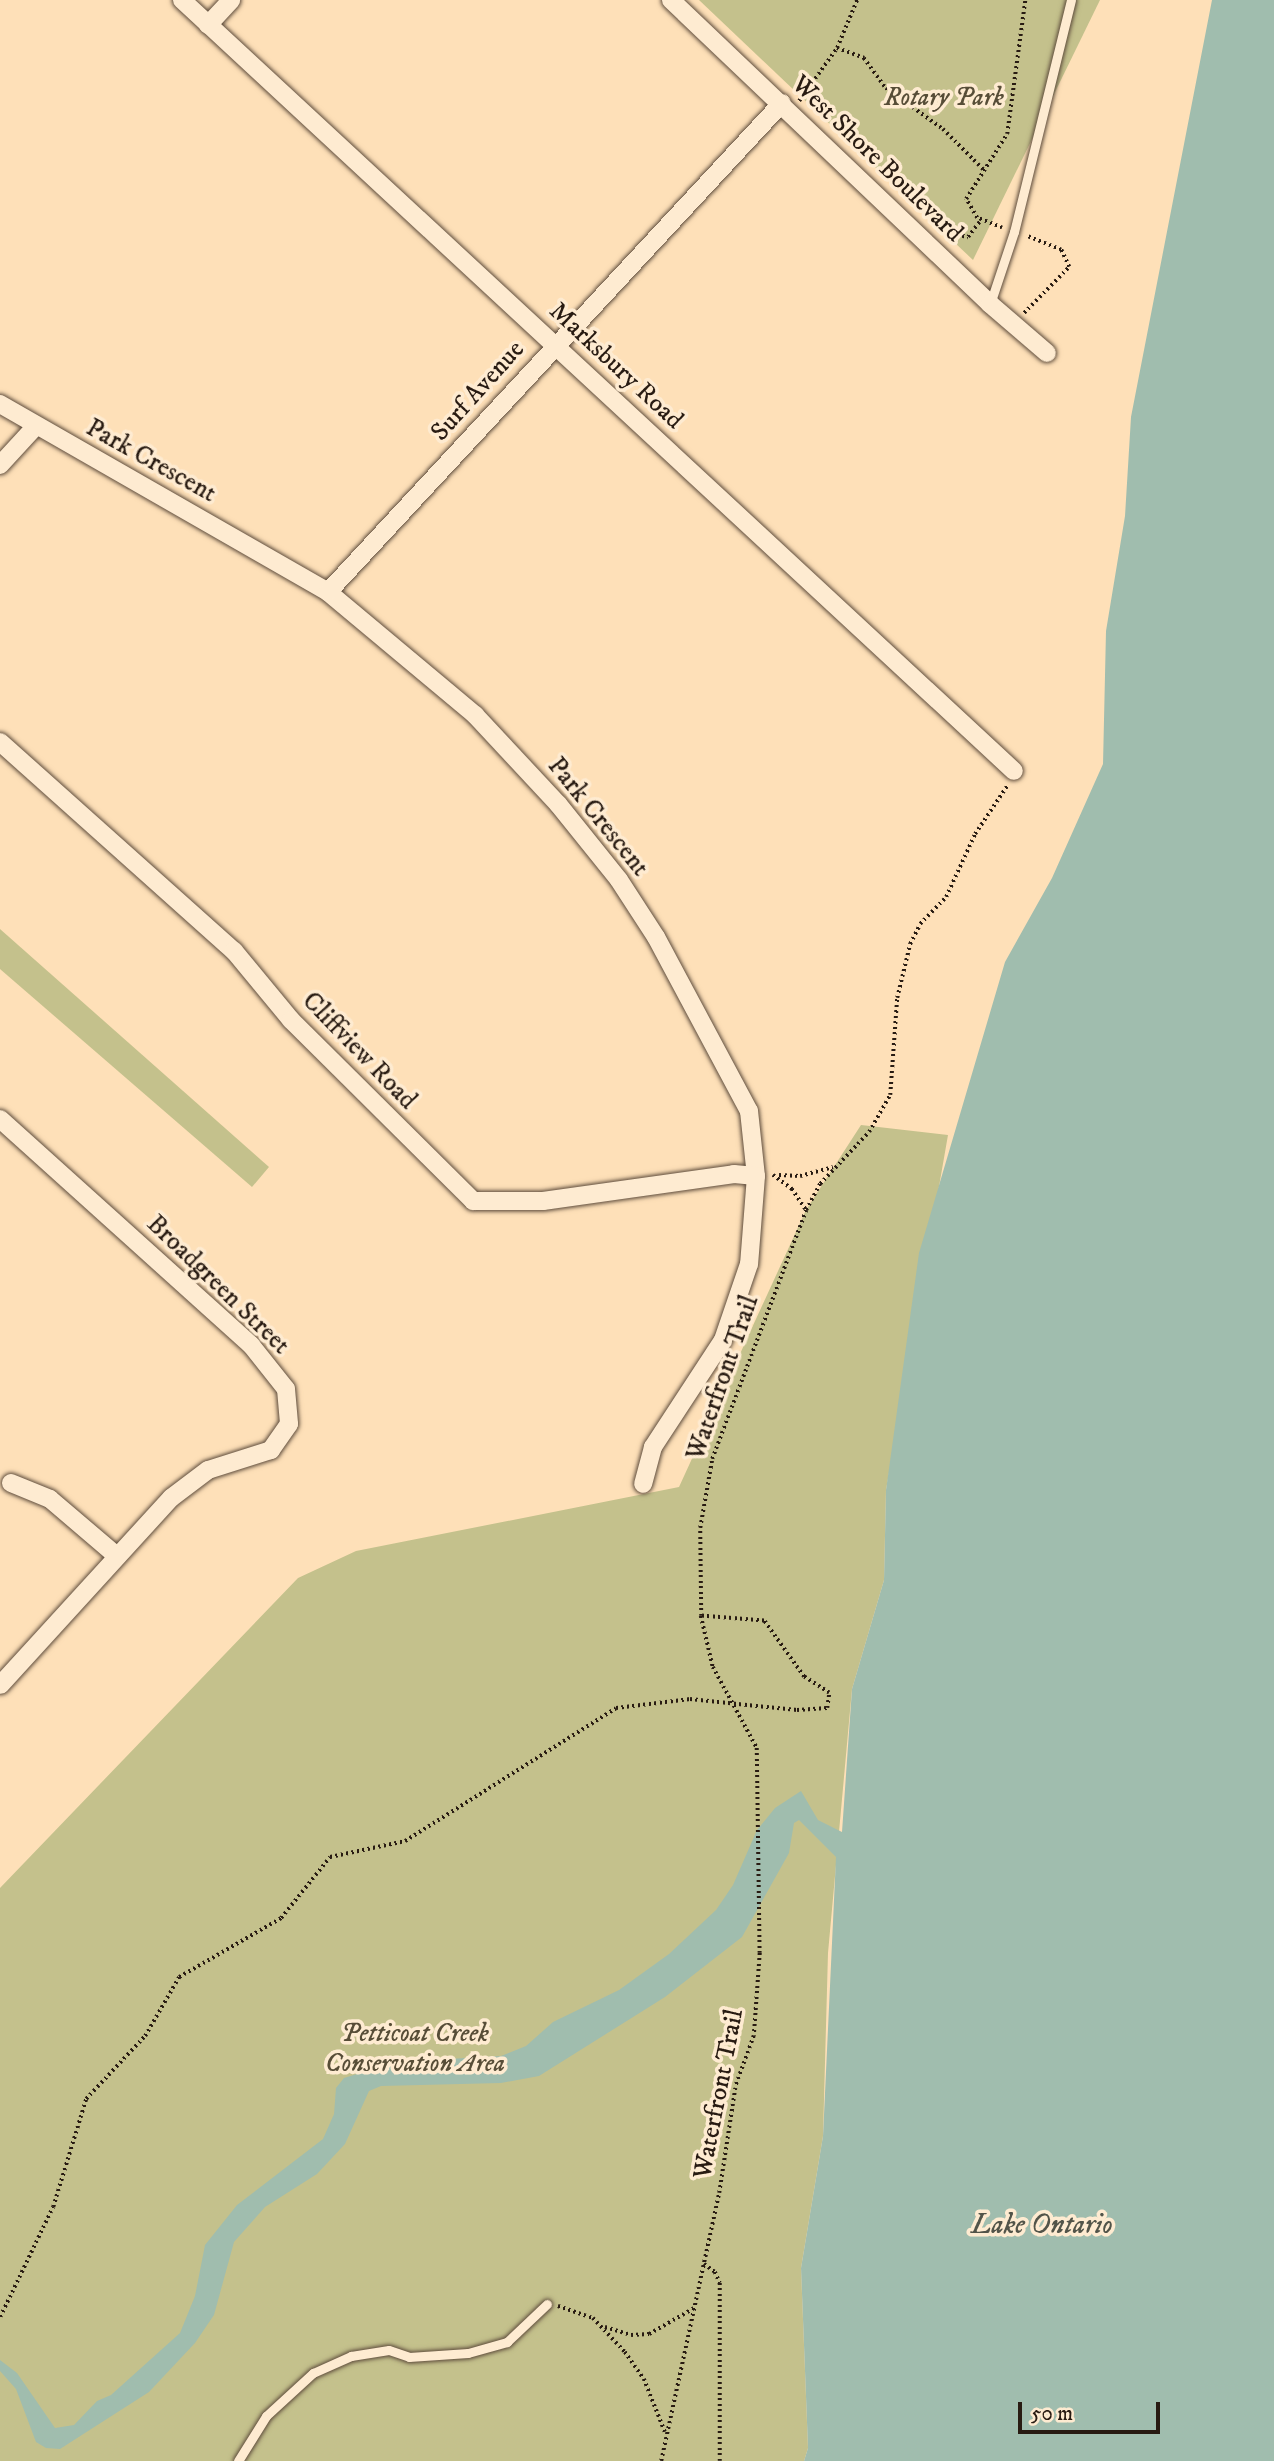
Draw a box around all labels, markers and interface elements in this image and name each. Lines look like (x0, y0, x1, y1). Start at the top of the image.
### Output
street label: West Shore Boulevard (785, 69, 969, 249)
park label: Rotary Park (884, 82, 1004, 114)
street label: Marksbury Road (542, 296, 690, 436)
street label: Surf Avenue (425, 334, 531, 448)
street label: Park Crescent (80, 412, 222, 510)
street label: Park Crescent (541, 751, 655, 883)
street label: Cliffview Road (295, 986, 423, 1116)
street label: Broadgreen Street (140, 1209, 296, 1361)
street label: Waterfront Trail (680, 1291, 766, 1465)
street label: Waterfront Trail (687, 2006, 751, 2182)
park label: Petticoat Creek Conservation Area (325, 2018, 505, 2080)
water label: Lake Ontario (971, 2208, 1113, 2242)
scale bar (1022, 2388, 1164, 2432)
text: 50 m (1031, 2401, 1073, 2427)

